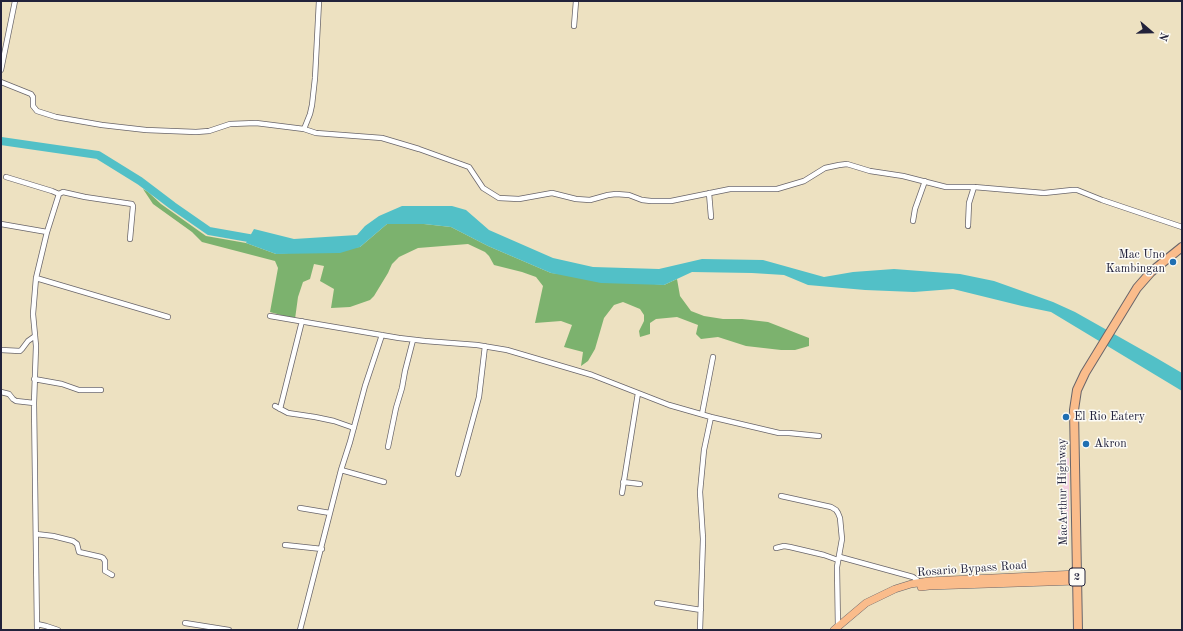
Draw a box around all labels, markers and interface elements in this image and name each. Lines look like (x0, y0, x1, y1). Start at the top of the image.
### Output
north arrow (1131, 12, 1171, 52)
text: N (1156, 30, 1169, 42)
place label: Mac Uno Kambingan (1106, 248, 1165, 276)
marker: Mac Uno Kambingan (1168, 257, 1178, 267)
place label: El Rio Eatery (1074, 410, 1145, 424)
marker: El Rio Eatery (1061, 412, 1071, 422)
place label: Akron (1094, 437, 1127, 451)
street label: MacArthur Highway (1055, 438, 1071, 546)
marker: Akron (1081, 439, 1091, 449)
street label: Rosario Bypass Road (916, 558, 1028, 580)
road number: 2 (1069, 568, 1085, 586)

